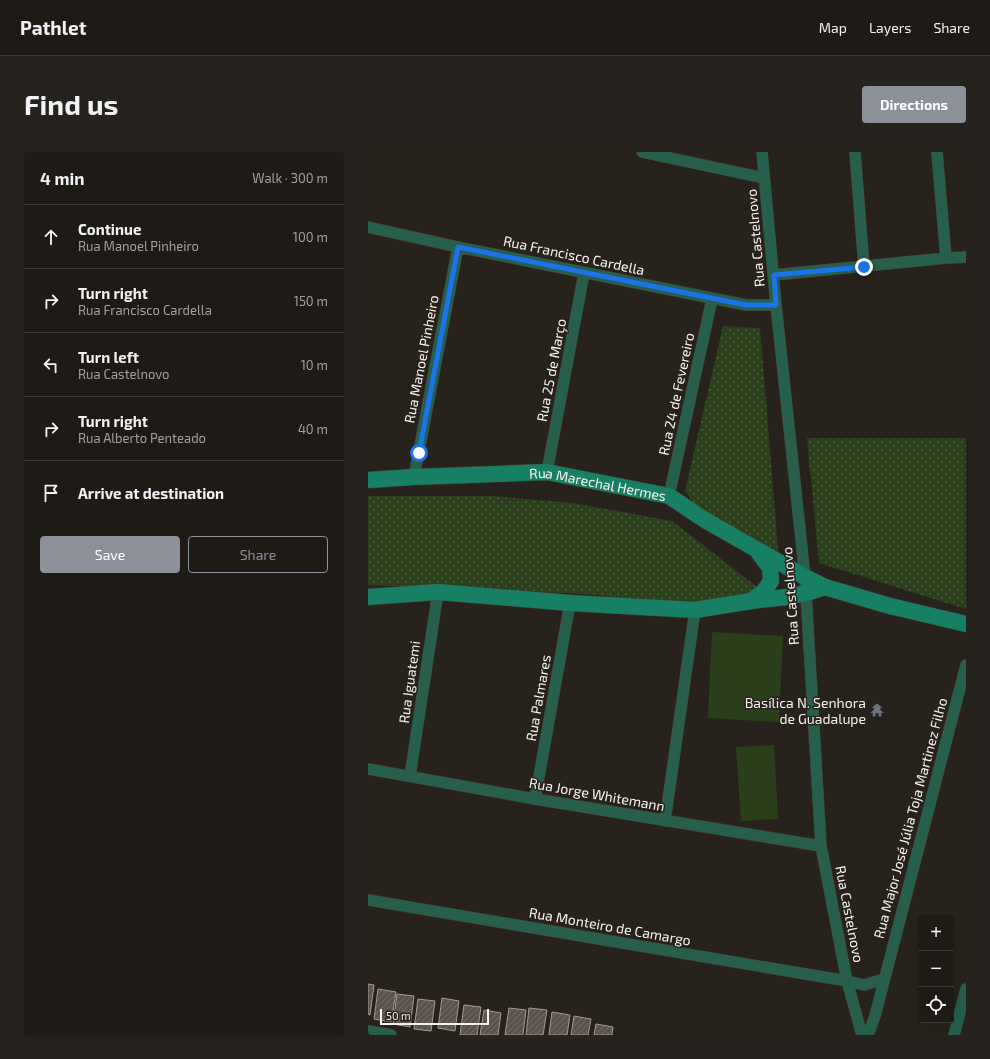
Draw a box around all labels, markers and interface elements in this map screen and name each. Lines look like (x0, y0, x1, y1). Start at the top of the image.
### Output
text: Pathlet (20, 16, 86, 39)
text: Map (819, 19, 847, 36)
text: Layers (869, 19, 911, 36)
text: Share (933, 19, 970, 36)
button: Directions (862, 86, 966, 123)
text: Find us (24, 87, 118, 121)
text: 4 min (40, 168, 84, 188)
text: Walk · 300 m (252, 170, 328, 186)
street label: Rua Castelnovo (742, 188, 768, 288)
text: Continue (78, 220, 141, 238)
icon: ahead (40, 226, 62, 248)
text: 100 m (293, 229, 328, 245)
street label: Rua Francisco Cardella (502, 232, 646, 278)
text: Rua Manoel Pinheiro (78, 238, 199, 254)
route end (855, 258, 873, 276)
text: Turn right (78, 284, 148, 302)
icon: right (40, 290, 62, 312)
text: 150 m (294, 293, 328, 309)
street label: Rua Manoel Pinheiro (400, 293, 442, 425)
text: Rua Francisco Cardella (78, 302, 212, 318)
street label: Rua 25 de Março (533, 317, 570, 423)
street label: Rua 24 de Fevereiro (655, 331, 697, 457)
text: Turn left (78, 348, 139, 366)
icon: left (40, 354, 62, 376)
text: 10 m (301, 357, 328, 373)
text: Rua Castelnovo (78, 366, 169, 382)
text: Turn right (78, 412, 148, 430)
icon: right (40, 418, 62, 440)
text: 40 m (298, 421, 328, 437)
text: Rua Alberto Penteado (78, 430, 206, 446)
route start (410, 444, 428, 462)
street label: Rua Marechal Hermes (529, 463, 668, 504)
icon: arrive (40, 482, 62, 504)
text: Arrive at destination (78, 484, 224, 502)
button: Save (40, 536, 180, 573)
button: Share (188, 536, 328, 573)
street label: Rua Castelnovo (778, 546, 802, 646)
street label: Rua Iguatemi (395, 640, 423, 724)
street label: Rua Palmares (522, 653, 554, 743)
place label: Basílica N. Senhora de Guadalupe (745, 694, 866, 727)
street label: Rua Major José Júlia Toja Martinez Filho (870, 696, 950, 940)
temple icon: Basílica N. Senhora de Guadalupe (869, 702, 885, 718)
street label: Rua Jorge Whitemann (528, 774, 666, 814)
street label: Rua Castelnovo (832, 864, 868, 964)
street label: Rua Monteiro de Camargo (528, 903, 692, 949)
map controls (918, 915, 954, 1023)
button: + (918, 915, 954, 951)
button: − (918, 951, 954, 987)
button: locate (918, 987, 954, 1023)
scale bar (380, 1007, 489, 1026)
text: 50 m (386, 1009, 411, 1022)

